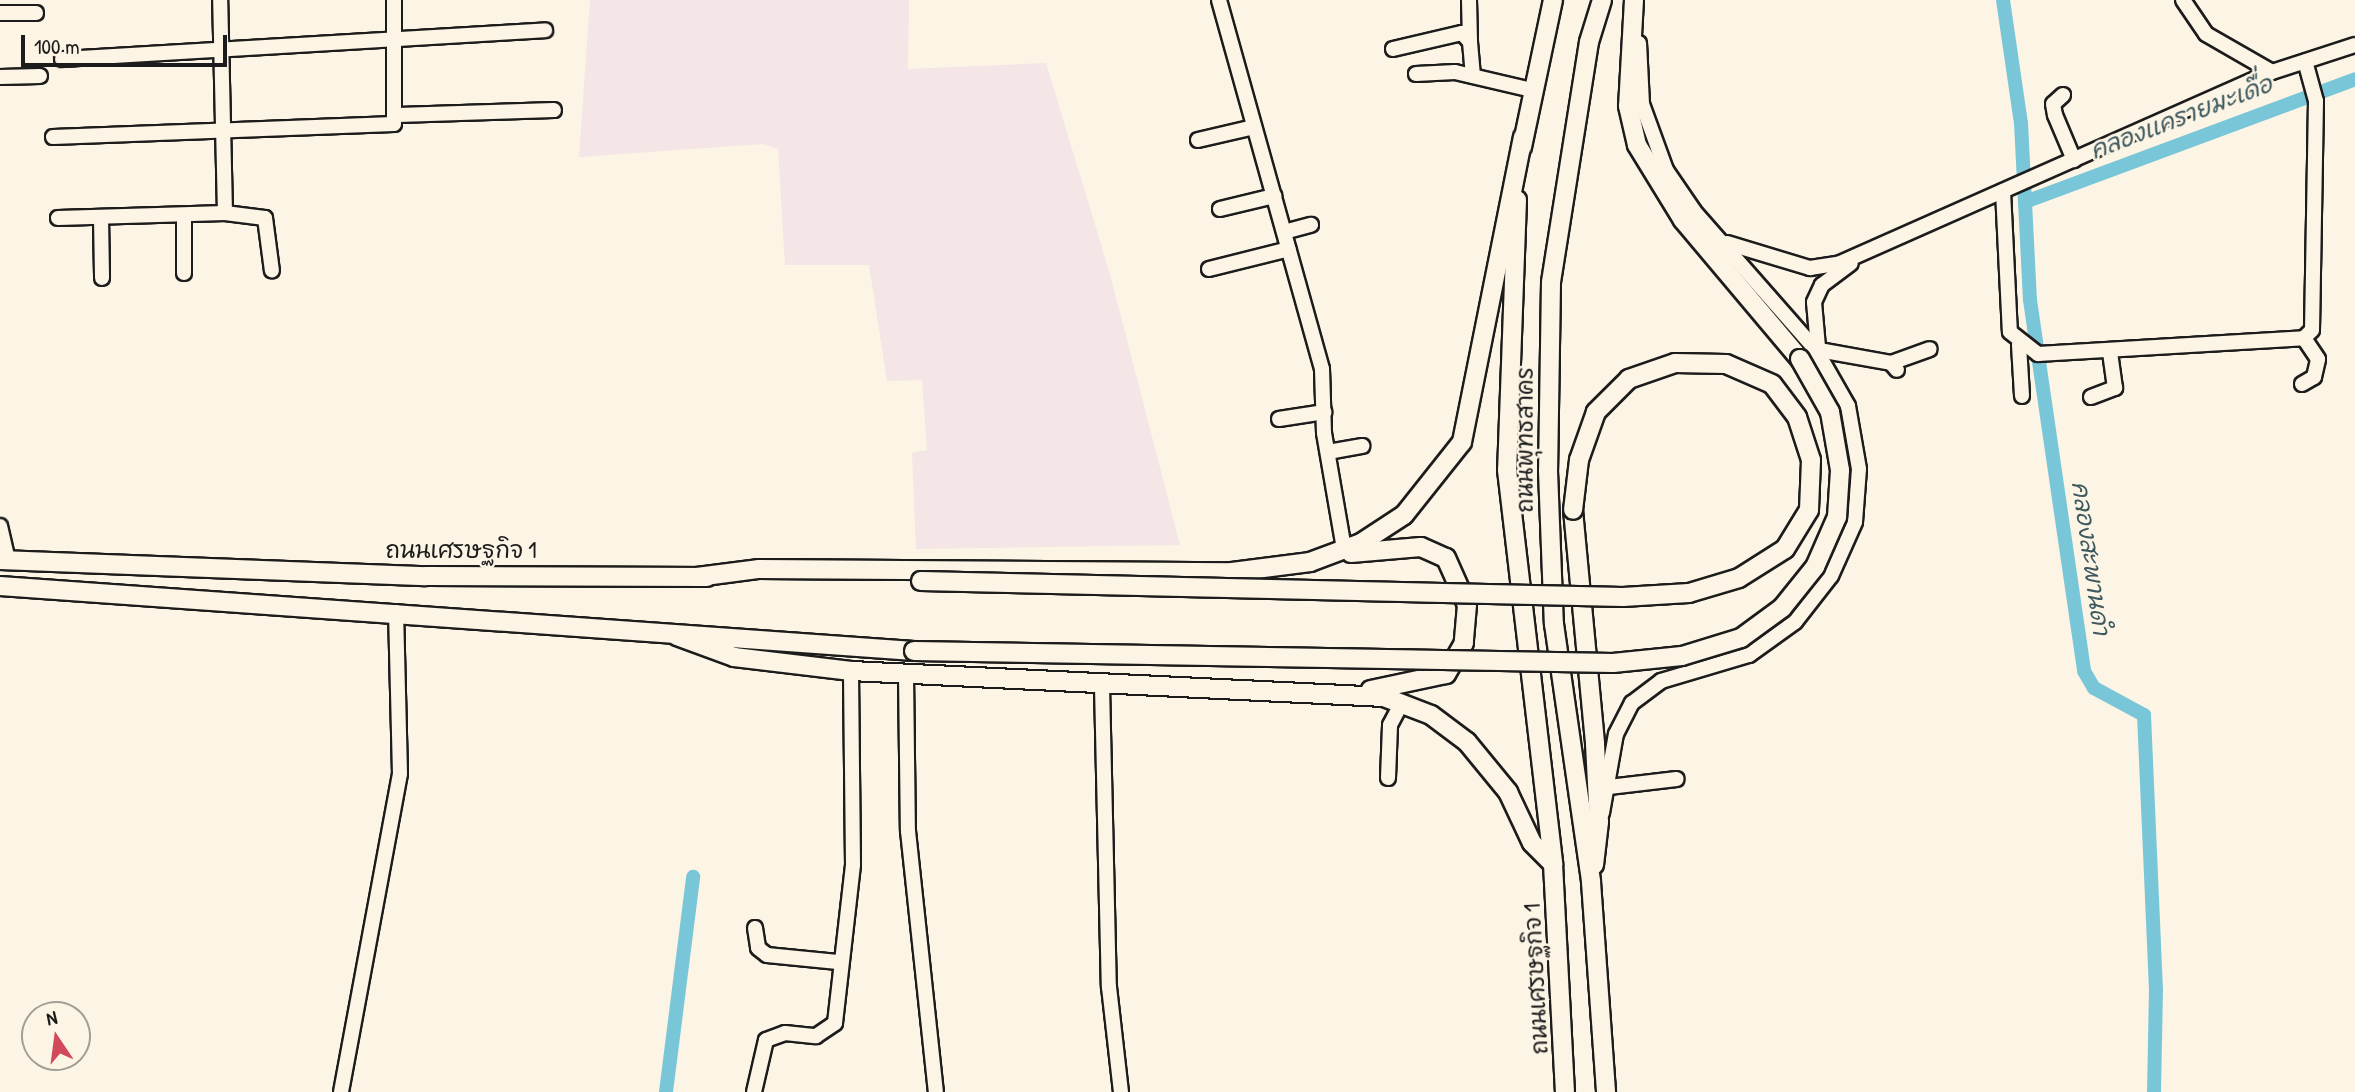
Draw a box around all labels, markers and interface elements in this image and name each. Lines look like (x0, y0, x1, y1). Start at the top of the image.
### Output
scale bar (24, 21, 231, 65)
text: 100 m (34, 32, 80, 61)
water label: คลองแครายมะเดื่อ (2086, 69, 2276, 165)
street label: ถนนพุทธสาคร (1511, 367, 1539, 513)
water label: คลองสะพานดำ (2066, 479, 2116, 637)
street label: ถนนเศรษฐกิจ 1 (385, 536, 537, 564)
street label: ถนนเศรษฐกิจ 1 (1518, 903, 1554, 1055)
north arrow (21, 1001, 91, 1071)
text: N (44, 1004, 60, 1031)

